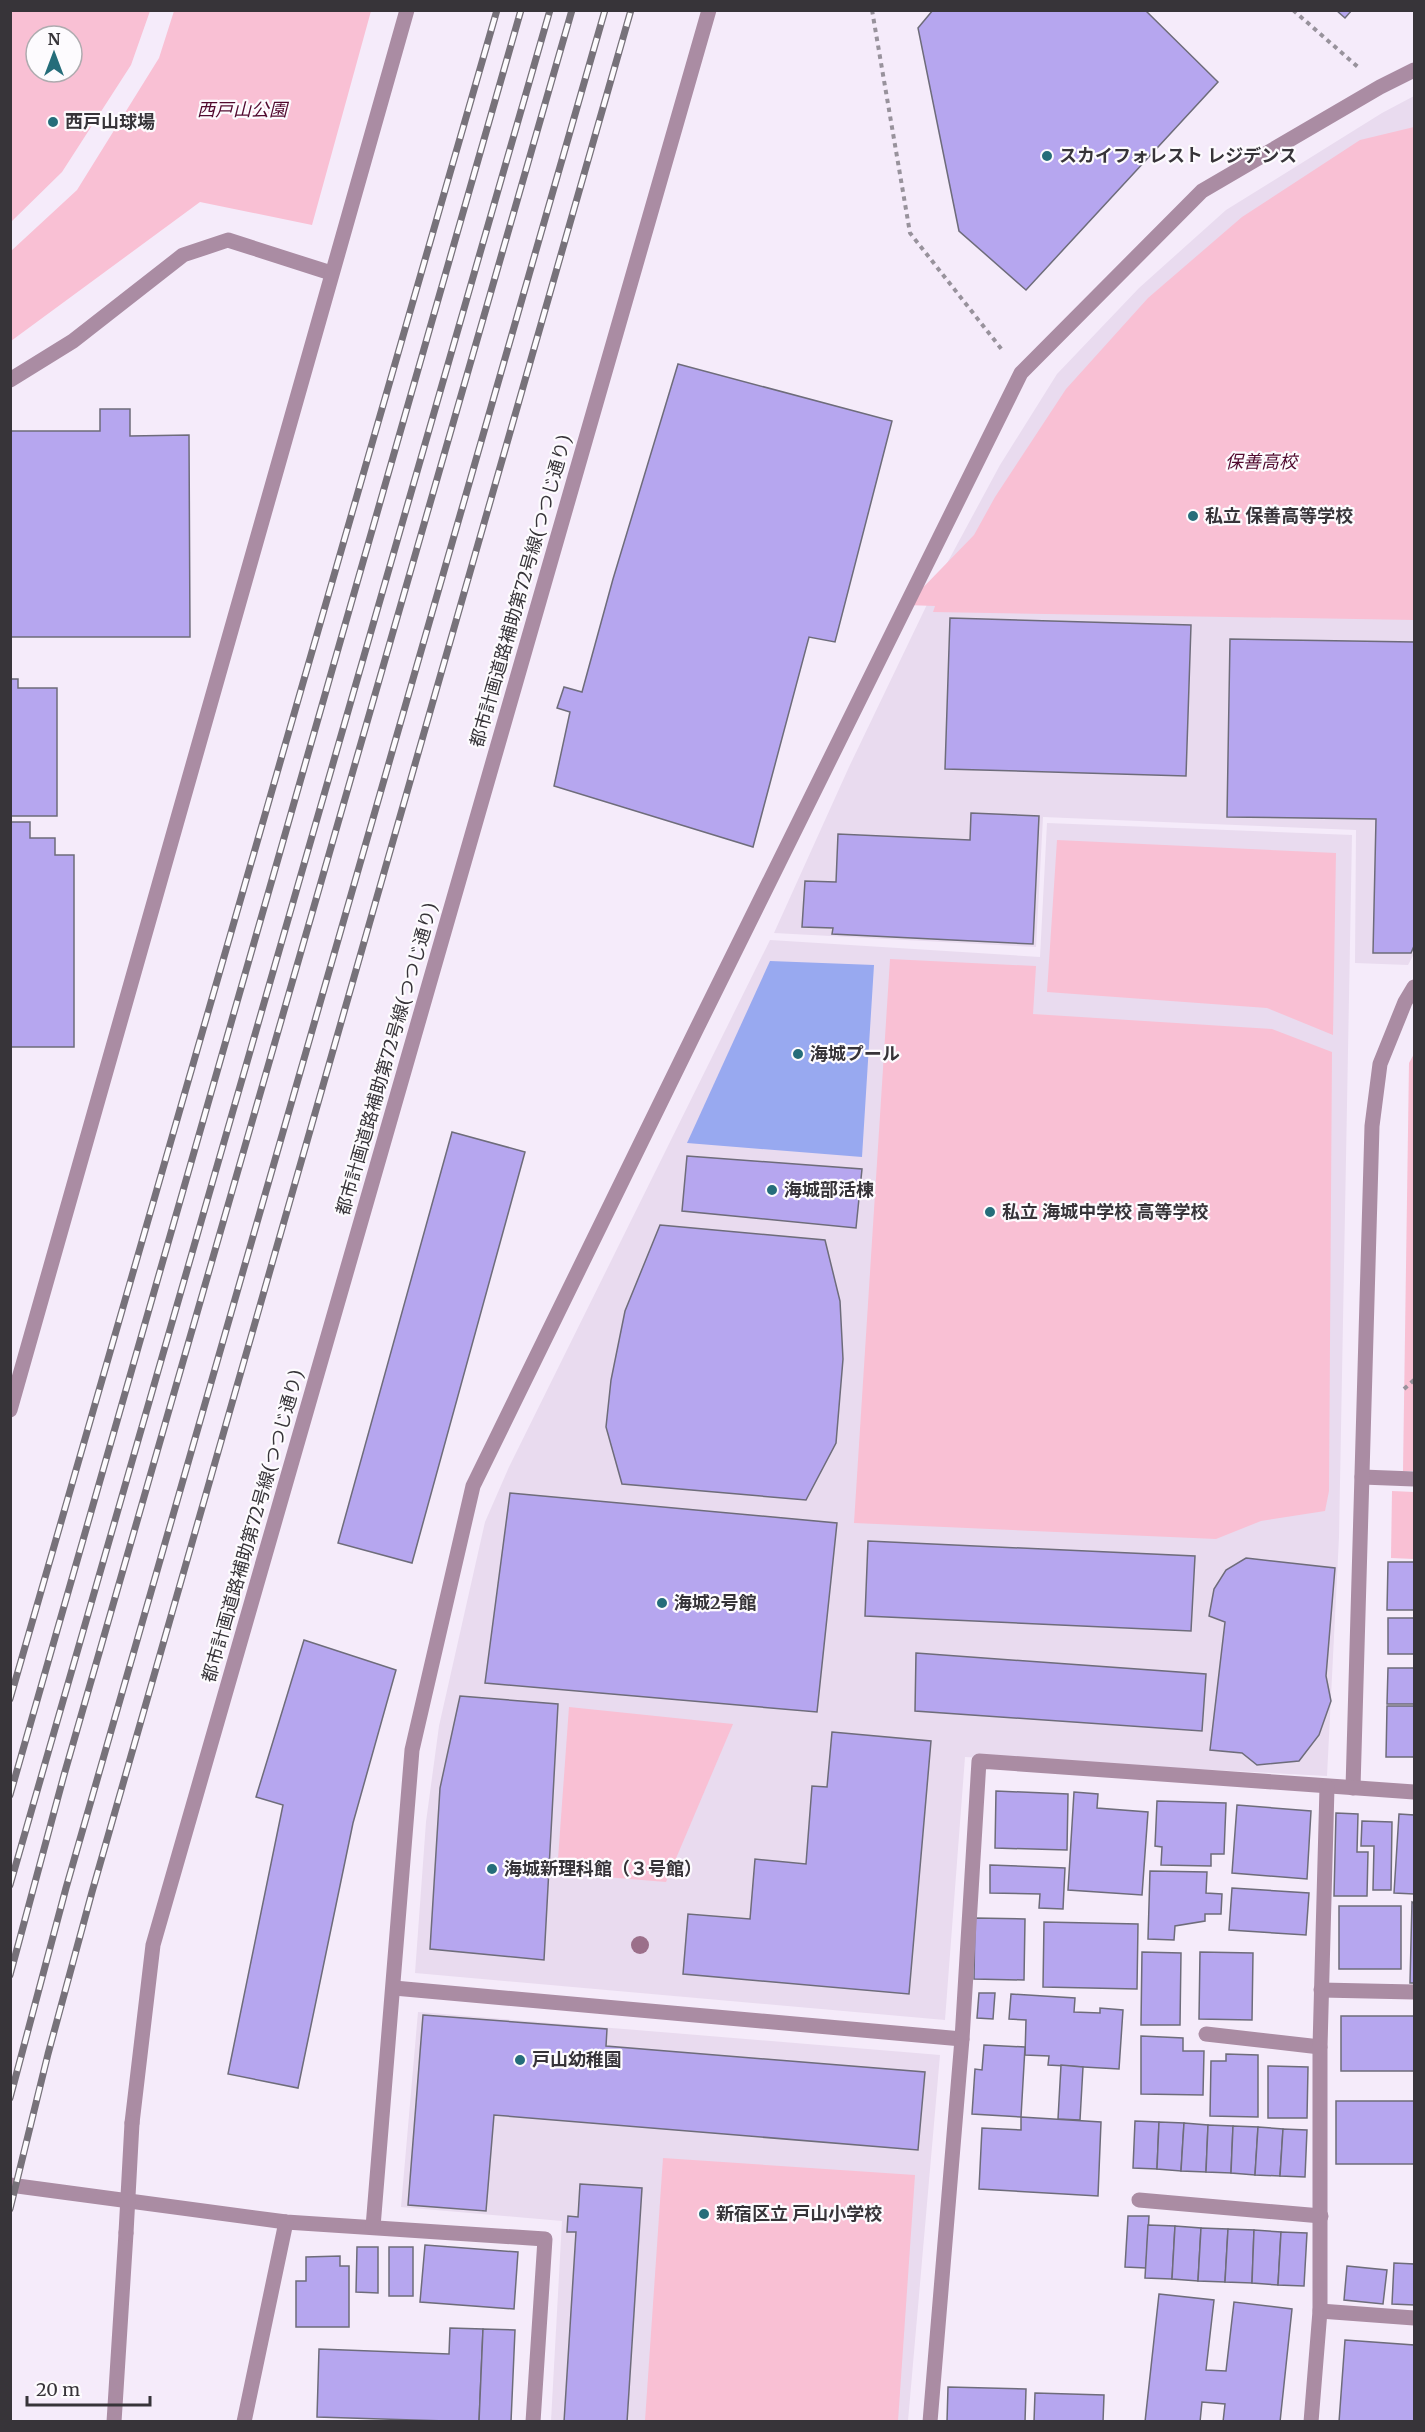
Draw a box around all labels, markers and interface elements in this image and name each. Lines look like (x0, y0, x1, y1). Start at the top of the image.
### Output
north arrow (24, 24, 84, 84)
text: N (48, 29, 61, 49)
park label: 西戸山公園 (197, 98, 290, 121)
place label: 西戸山球場 (65, 110, 155, 133)
marker: 西戸山球場 (46, 115, 60, 129)
place label: スカイフォレスト レジデンス (1059, 144, 1297, 167)
marker: スカイフォレスト レジデンス (1040, 149, 1054, 163)
street label: 都市計画道路補助第72号線(つつじ通り) (465, 432, 576, 750)
park label: 保善高校 (1225, 450, 1300, 473)
place label: 私立 保善高等学校 (1205, 504, 1353, 527)
marker: 私立 保善高等学校 (1186, 509, 1200, 523)
street label: 都市計画道路補助第72号線(つつじ通り) (331, 900, 442, 1218)
place label: 海城プール (810, 1042, 900, 1065)
marker: 海城プール (791, 1047, 805, 1061)
place label: 海城部活棟 (784, 1178, 874, 1201)
marker: 海城部活棟 (765, 1183, 779, 1197)
place label: 私立 海城中学校 高等学校 (1002, 1200, 1209, 1223)
marker: 私立 海城中学校 高等学校 (983, 1205, 997, 1219)
street label: 都市計画道路補助第72号線(つつじ通り) (197, 1367, 308, 1685)
place label: 海城2号館 (674, 1591, 757, 1614)
marker: 海城2号館 (655, 1596, 669, 1610)
place label: 海城新理科館（３号館） (504, 1857, 702, 1880)
marker: 海城新理科館（３号館） (485, 1862, 499, 1876)
place label: 戸山幼稚園 (532, 2048, 622, 2071)
marker: 戸山幼稚園 (513, 2053, 527, 2067)
place label: 新宿区立 戸山小学校 (716, 2202, 882, 2225)
marker: 新宿区立 戸山小学校 (697, 2207, 711, 2221)
scale bar (27, 2369, 150, 2407)
text: 20 m (36, 2378, 80, 2401)

